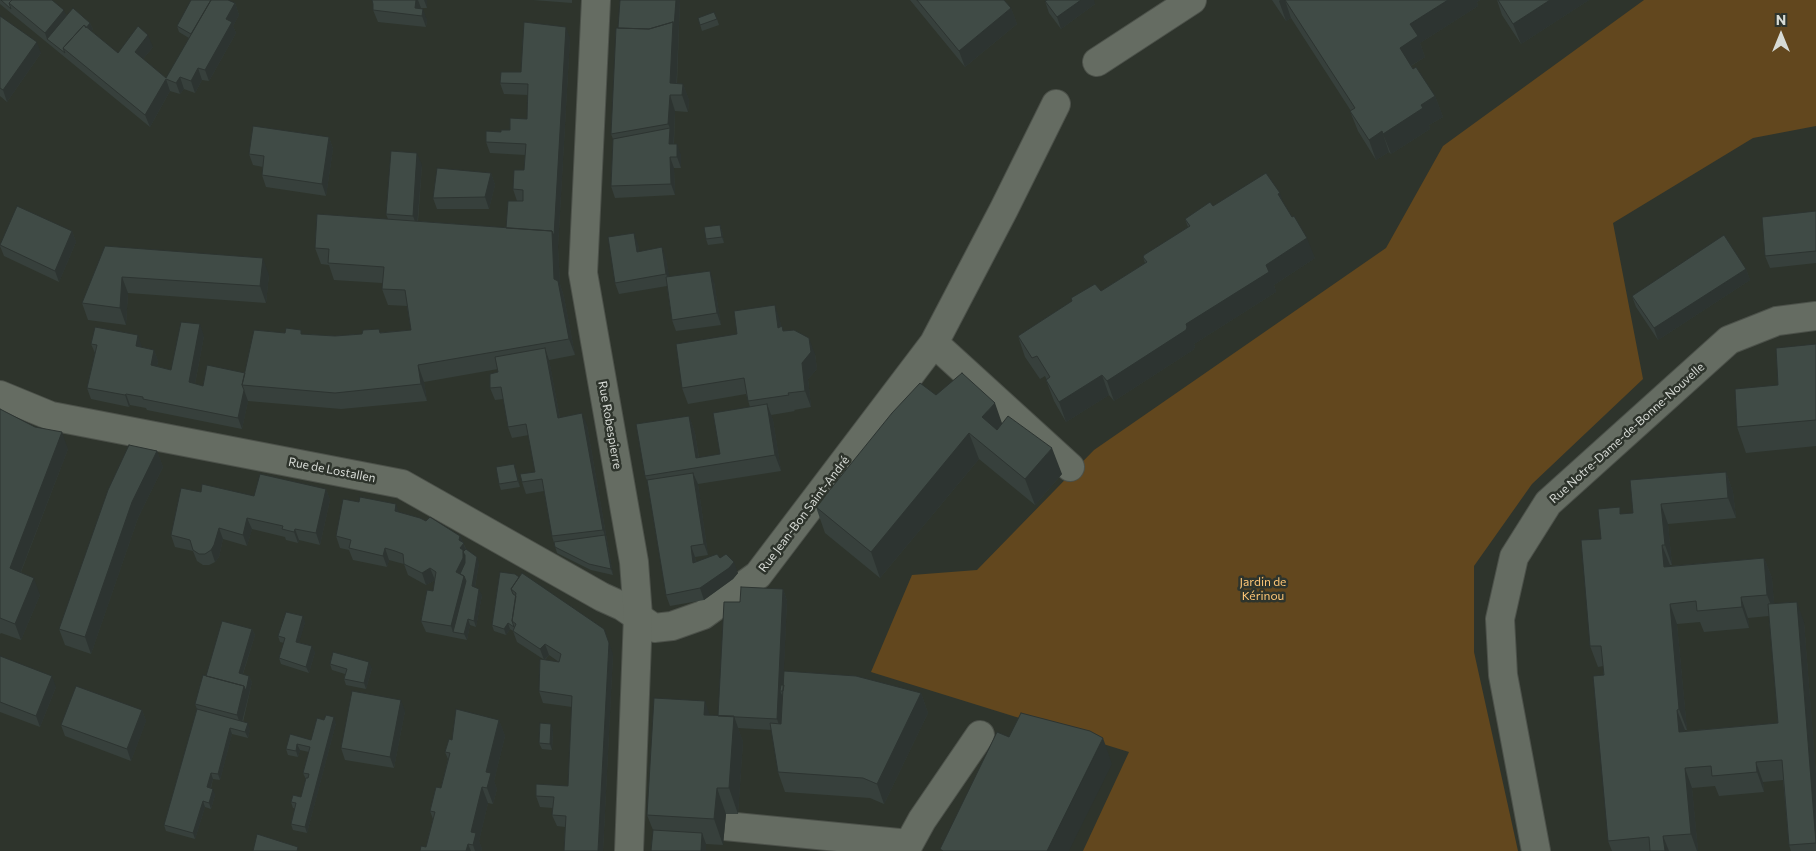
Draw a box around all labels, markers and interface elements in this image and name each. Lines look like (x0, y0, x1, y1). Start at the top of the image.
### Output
north arrow (1756, 10, 1806, 60)
text: N (1776, 11, 1786, 28)
street label: Rue Notre-Dame-de-Bonne-Nouvelle (1547, 360, 1707, 506)
street label: Rue Robespierre (595, 380, 625, 470)
street label: Rue Jean-Bon Saint-André (756, 453, 852, 575)
street label: Rue de Lostallen (287, 454, 377, 486)
park label: Jardin de Kérinou (1240, 575, 1286, 603)

